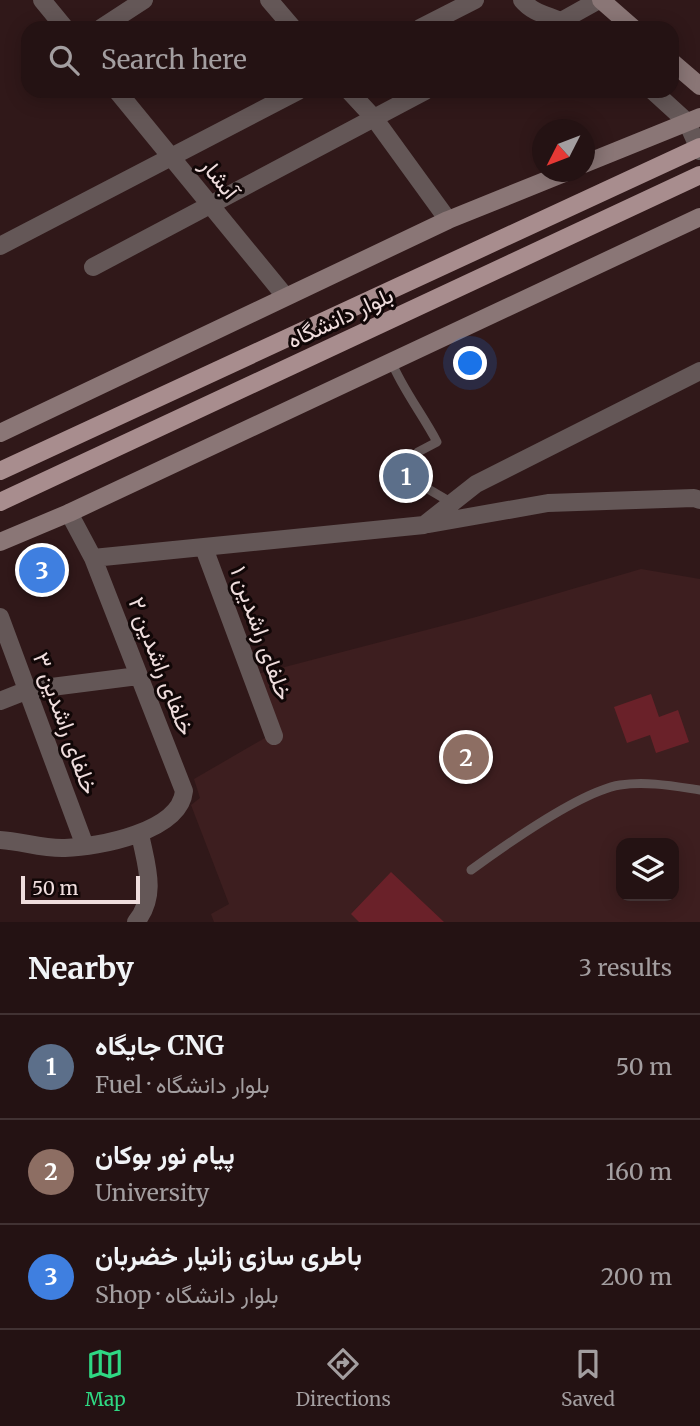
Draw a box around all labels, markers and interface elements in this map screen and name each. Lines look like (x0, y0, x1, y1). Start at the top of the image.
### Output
search box (21, 21, 679, 98)
icon: search (45, 41, 83, 79)
text: Search here (101, 43, 247, 76)
north arrow (532, 119, 595, 182)
street label: آبشار (193, 150, 247, 207)
street label: بلوار دانشگاه (282, 280, 398, 355)
your location (453, 346, 487, 380)
pin: 1 (383, 450, 429, 502)
pin: 3 (19, 544, 65, 596)
street label: خلفای راشدین ۱ (223, 562, 300, 704)
street label: خلفای راشدین ۲ (121, 593, 202, 740)
street label: خلفای راشدین ۳ (26, 648, 105, 798)
pin: 2 (443, 731, 489, 783)
map controls (616, 838, 679, 901)
button: layers (616, 838, 679, 901)
scale bar (21, 873, 140, 905)
text: 50 m (32, 876, 78, 900)
text: Nearby (28, 949, 134, 987)
text: 3 results (579, 953, 672, 982)
text: جایگاه CNG (95, 1029, 224, 1062)
text: 1 (46, 1052, 56, 1081)
text: 50 m (616, 1052, 672, 1081)
text: Fuel · بلوار دانشگاه (95, 1070, 269, 1099)
text: پیام نور بوکان (95, 1138, 235, 1171)
text: 2 (44, 1157, 58, 1186)
text: 160 m (606, 1157, 672, 1186)
text: University (95, 1178, 210, 1207)
text: باطری سازی زانیار خضربان (95, 1239, 362, 1272)
text: 3 (44, 1262, 58, 1291)
text: 200 m (601, 1262, 672, 1291)
text: Shop · بلوار دانشگاه (95, 1280, 279, 1309)
tab: Map (85, 1345, 126, 1411)
tab: Directions (296, 1345, 391, 1411)
tab: Saved (561, 1345, 615, 1411)

